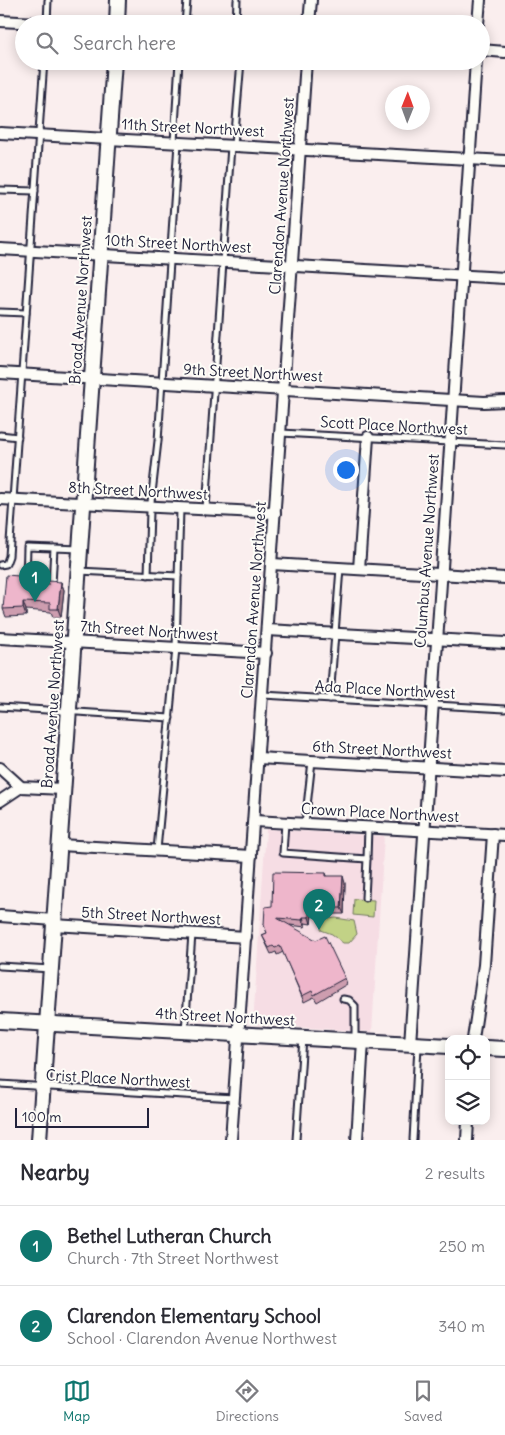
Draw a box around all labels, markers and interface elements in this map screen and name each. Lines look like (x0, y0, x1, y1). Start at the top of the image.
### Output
search box (15, 15, 490, 70)
icon: search (33, 29, 61, 57)
text: Search here (73, 31, 176, 55)
north arrow (385, 85, 430, 130)
street label: Clarendon Avenue Northwest (265, 97, 298, 295)
street label: 11th Street Northwest (121, 114, 265, 141)
street label: Broad Avenue Northwest (65, 215, 96, 385)
street label: 10th Street Northwest (104, 230, 252, 257)
street label: 9th Street Northwest (183, 359, 323, 386)
street label: Scott Place Northwest (320, 412, 468, 439)
street label: Columbus Avenue Northwest (410, 453, 443, 649)
your location (333, 457, 359, 483)
street label: 8th Street Northwest (68, 477, 208, 504)
street label: Clarendon Avenue Northwest (237, 501, 270, 699)
pin: 1 (19, 561, 51, 602)
street label: 7th Street Northwest (79, 616, 219, 645)
street label: Broad Avenue Northwest (37, 619, 68, 789)
street label: Ada Place Northwest (314, 676, 456, 703)
street label: 6th Street Northwest (312, 736, 452, 763)
street label: Crown Place Northwest (300, 799, 460, 826)
pin: 2 (303, 889, 335, 930)
street label: 5th Street Northwest (81, 902, 221, 929)
street label: 4th Street Northwest (155, 1003, 295, 1030)
map controls (445, 1035, 490, 1125)
button: locate (445, 1035, 490, 1080)
street label: Crist Place Northwest (45, 1065, 191, 1092)
button: layers (445, 1080, 490, 1125)
scale bar (15, 1105, 149, 1128)
text: 100 m (22, 1108, 62, 1126)
text: Nearby (20, 1159, 90, 1186)
text: 2 results (425, 1163, 485, 1183)
text: Bethel Lutheran Church (67, 1224, 271, 1248)
text: 1 (33, 1236, 39, 1256)
text: 250 m (439, 1236, 485, 1256)
text: Church · 7th Street Northwest (67, 1248, 279, 1268)
text: Clarendon Elementary School (67, 1304, 321, 1328)
text: 2 (32, 1316, 40, 1336)
text: 340 m (438, 1316, 485, 1336)
text: School · Clarendon Avenue Northwest (67, 1328, 337, 1348)
tab: Map (63, 1377, 91, 1425)
tab: Directions (216, 1377, 279, 1425)
tab: Saved (404, 1377, 442, 1425)

